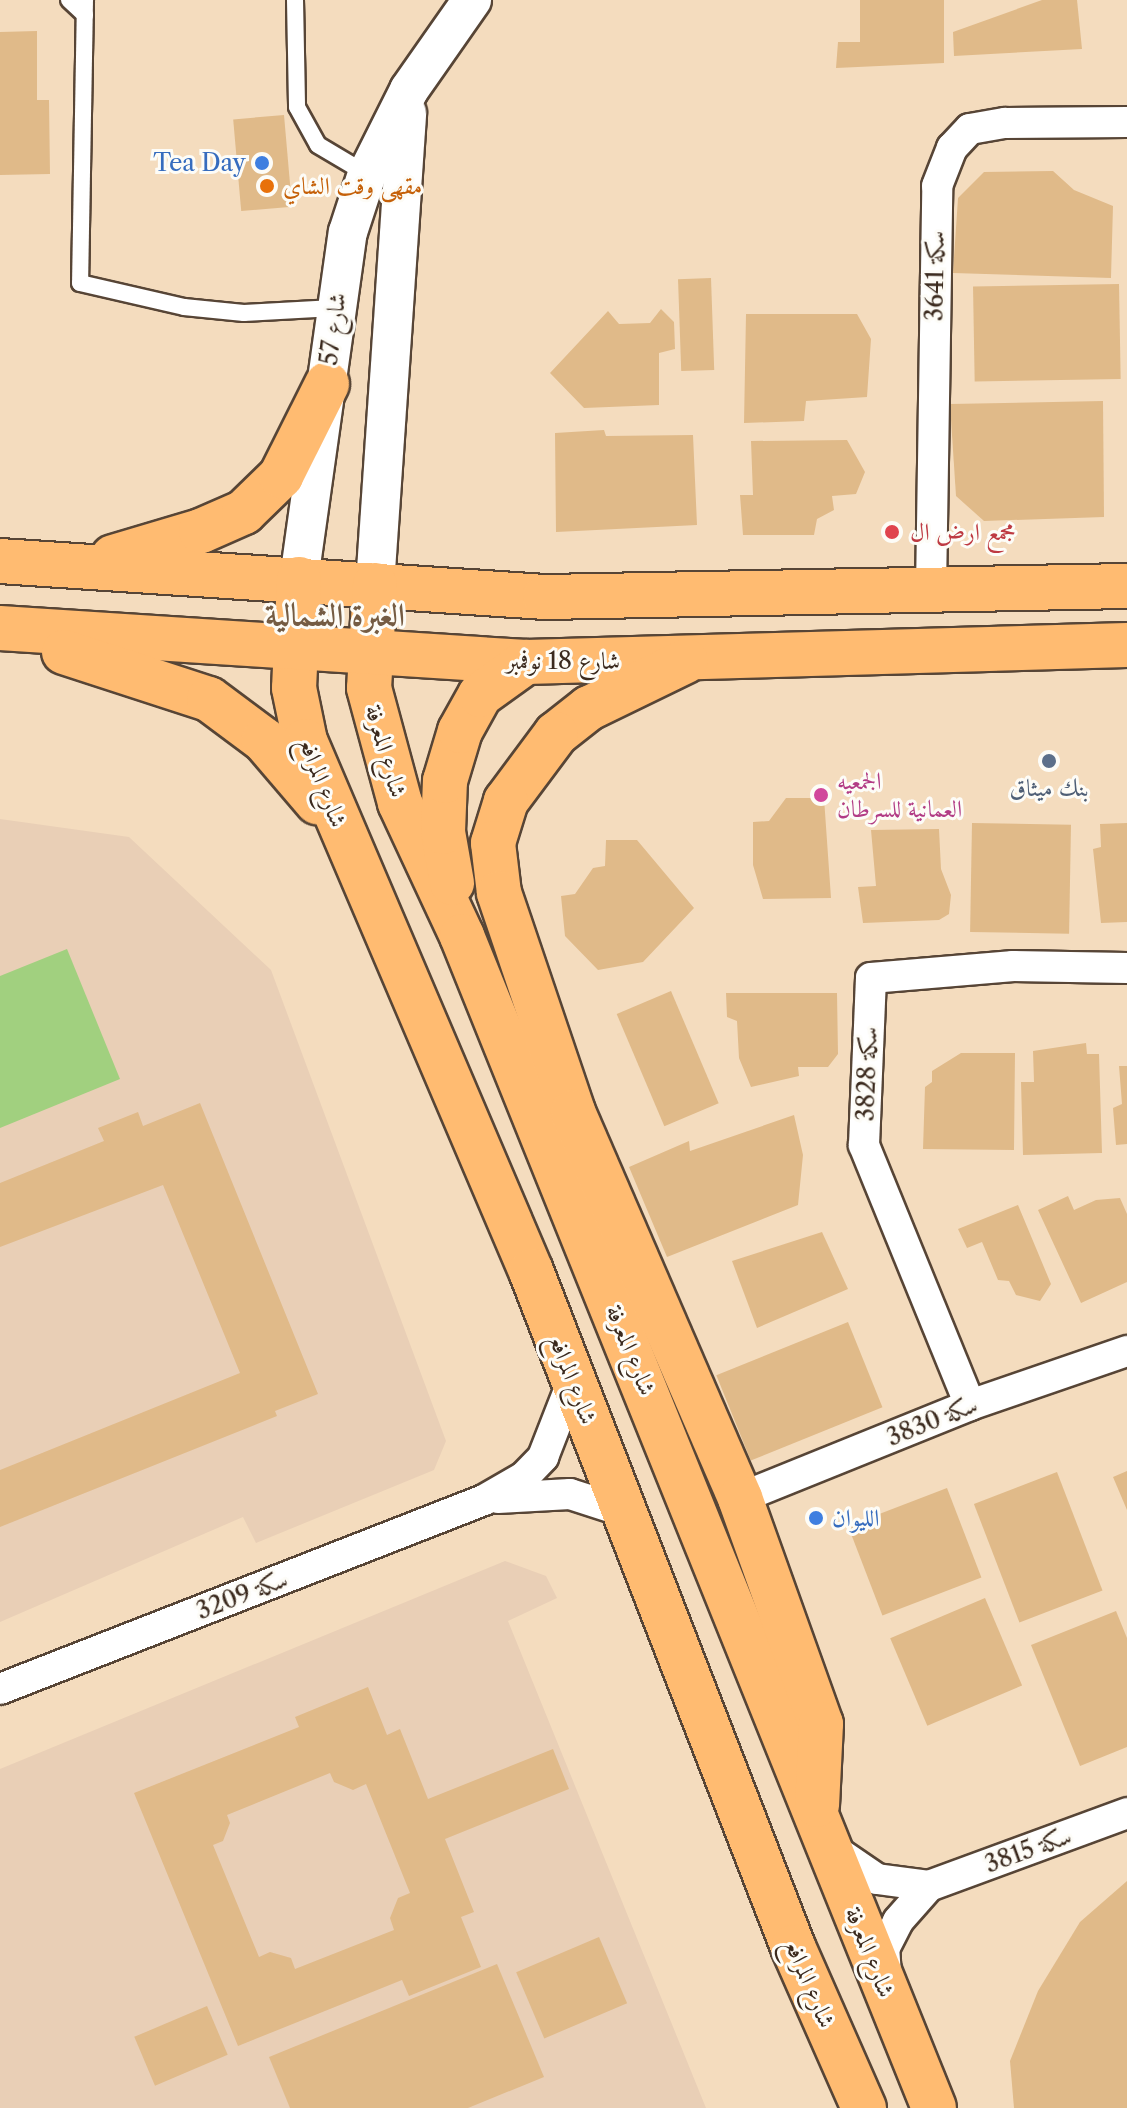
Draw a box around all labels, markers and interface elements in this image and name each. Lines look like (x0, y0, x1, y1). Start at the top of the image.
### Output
place label: Tea Day (153, 149, 246, 177)
marker: Tea Day (253, 154, 271, 172)
place label: مقهى وقت الشاي (283, 172, 422, 200)
marker: مقهى وقت الشاي (258, 177, 276, 195)
street label: سكة 3641 (920, 231, 950, 321)
street label: شارع 57 (314, 291, 352, 367)
place label: مجمع ارض ال (910, 518, 1016, 546)
marker: مجمع ارض ال (881, 521, 903, 543)
district label: الغبرة الشمالية (265, 596, 405, 634)
street label: شارع 18 نوفمبر (506, 647, 620, 675)
street label: شارع المعرفة (359, 701, 413, 801)
street label: شارع المرافع (293, 733, 353, 831)
marker: بنك ميثاق (1040, 752, 1058, 770)
place label: الجمعيه العمانية للسرطان (837, 767, 962, 823)
place label: بنك ميثاق (1009, 774, 1089, 802)
marker: الجمعيه العمانية للسرطان (812, 786, 830, 804)
street label: سكة 3828 (851, 1026, 883, 1122)
street label: شارع المعرفة (600, 1301, 662, 1399)
street label: شارع المرافع (543, 1330, 603, 1428)
street label: سكة 3830 (883, 1390, 981, 1452)
place label: الليوان (832, 1504, 879, 1532)
marker: الليوان (807, 1509, 825, 1527)
street label: سكة 3209 (192, 1564, 292, 1626)
street label: سكة 3815 (981, 1821, 1075, 1879)
street label: شارع المعرفة (839, 1903, 901, 2001)
street label: شارع المرافع (778, 1934, 842, 2032)

